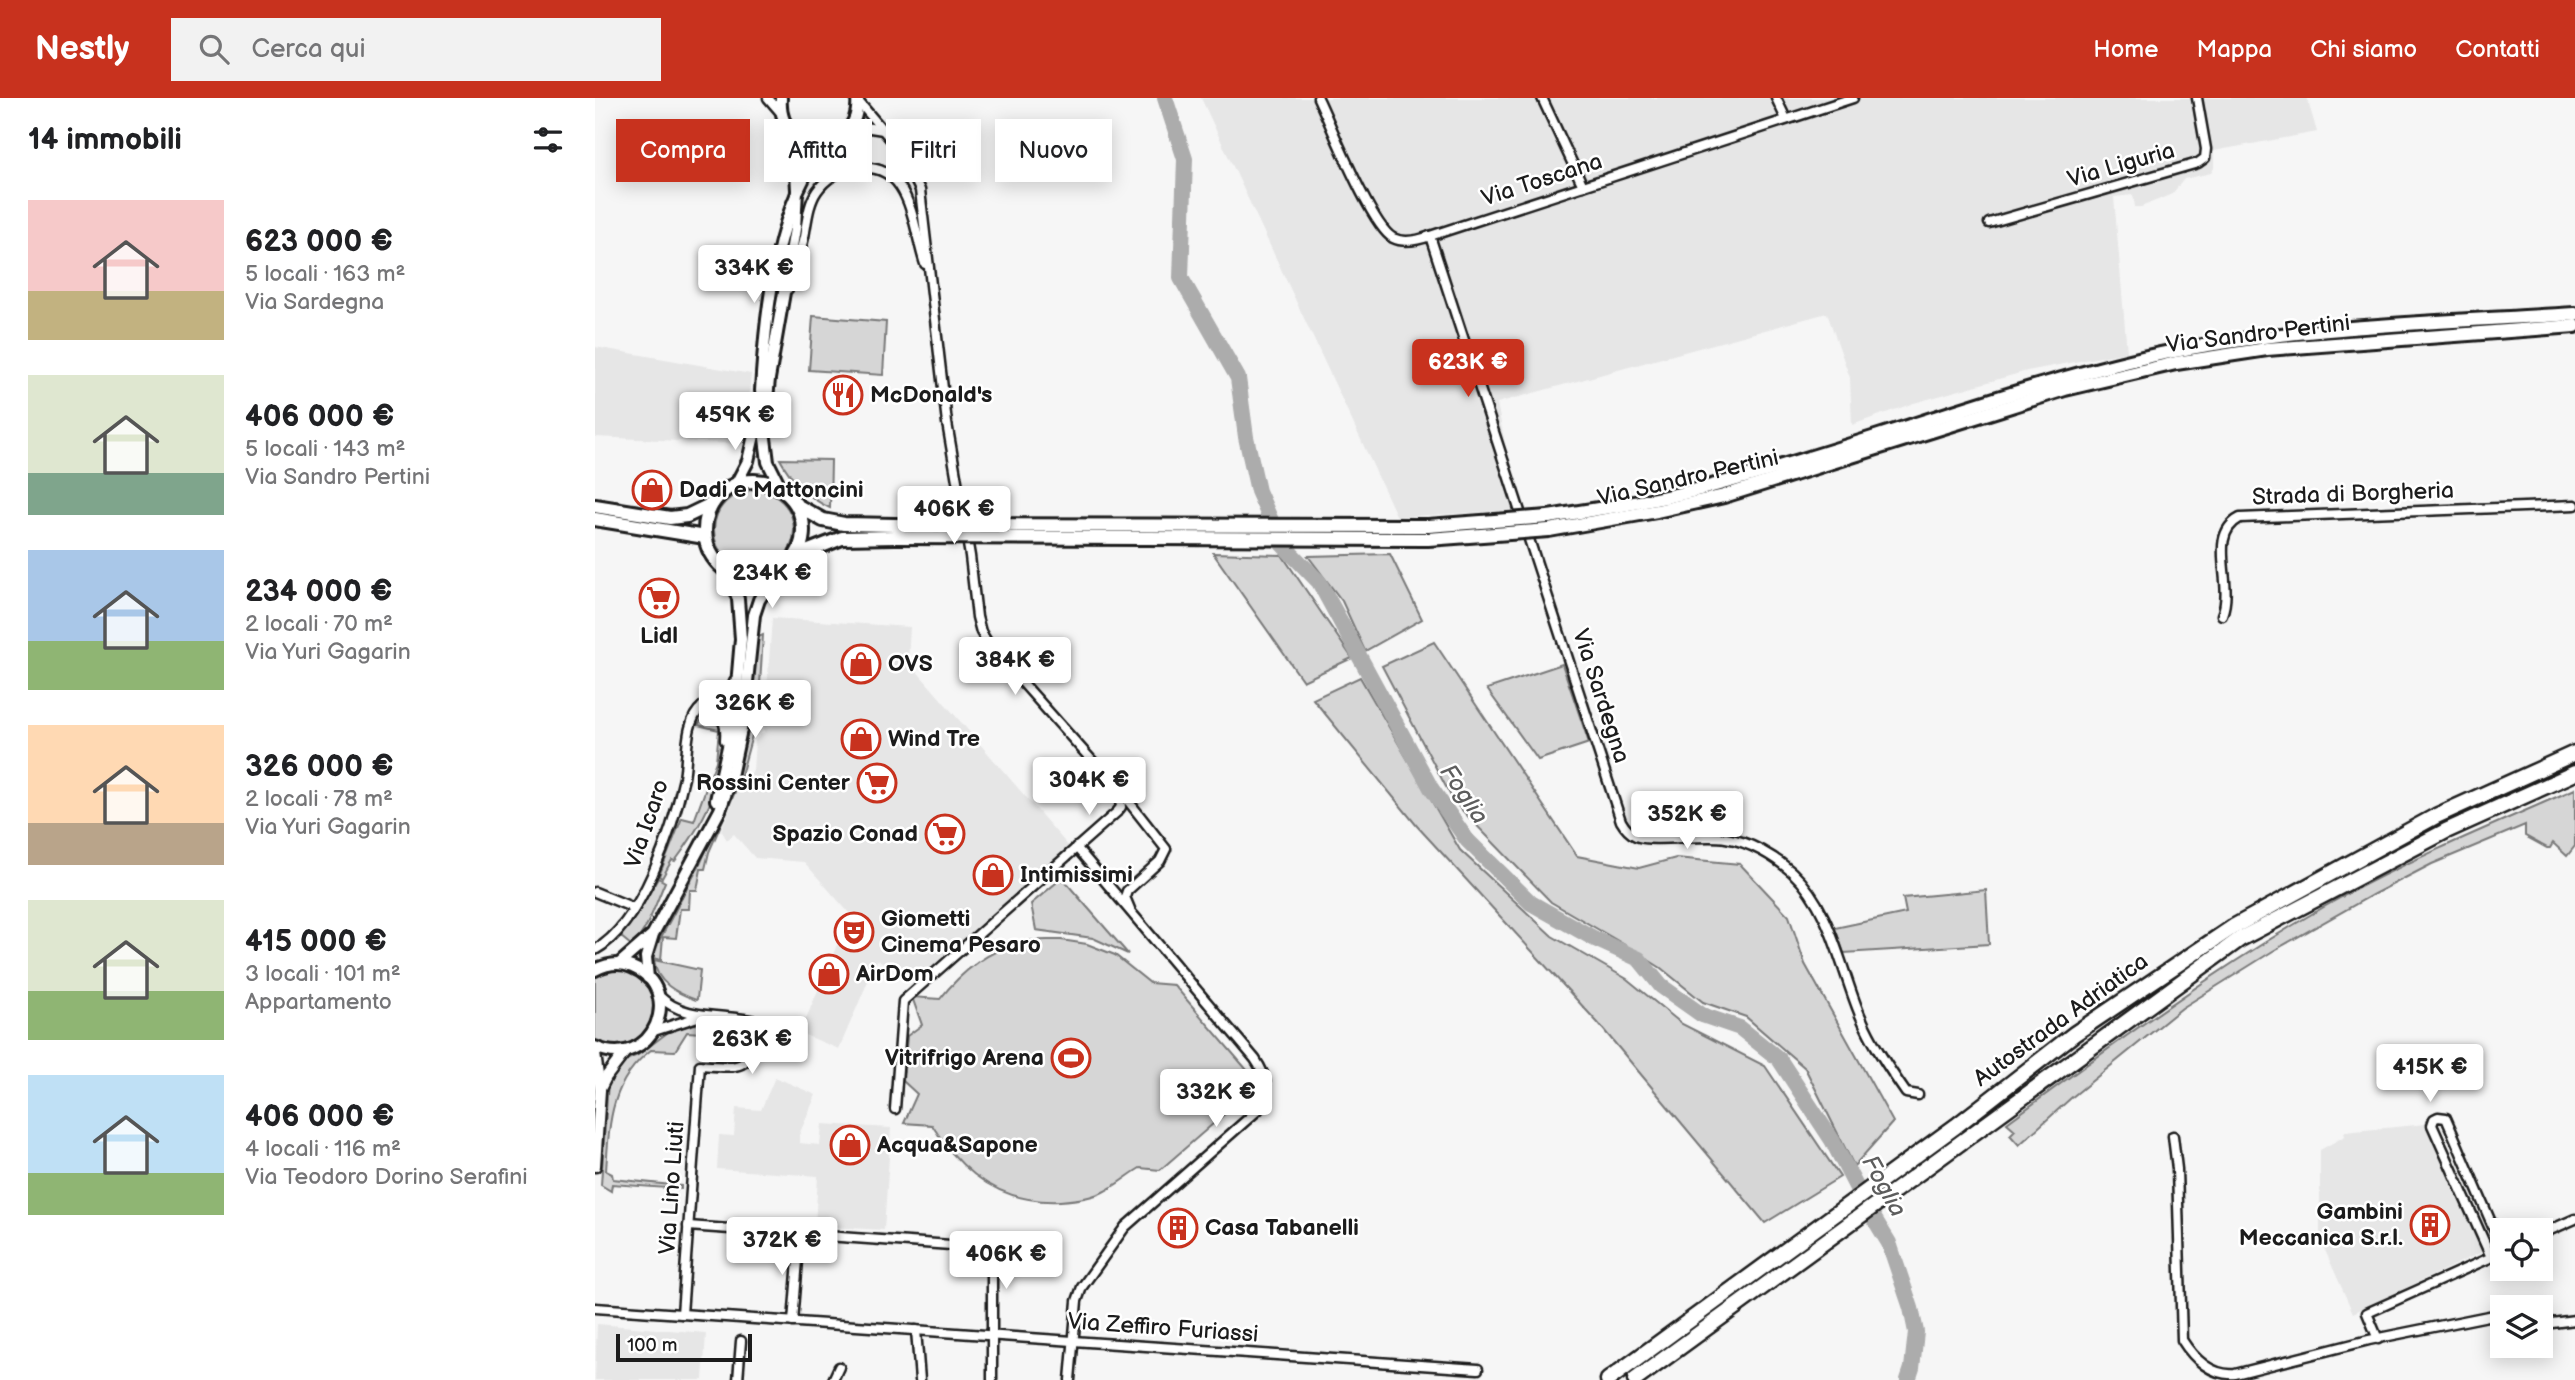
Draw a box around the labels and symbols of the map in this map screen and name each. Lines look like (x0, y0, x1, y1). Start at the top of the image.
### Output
street label: Via Liguria (2064, 136, 2178, 194)
street label: Via Toscana (1478, 147, 1606, 213)
pin: 334K € (697, 246, 811, 305)
street label: Via Sandro Pertini (2164, 309, 2352, 359)
pin: 623K € (1411, 340, 1525, 399)
restaurant icon: McDonald's (822, 374, 864, 416)
place label: McDonald's (870, 381, 992, 409)
pin: 459K € (678, 392, 792, 452)
street label: Via Sandro Pertini (1595, 444, 1781, 512)
shop icon: Dadi e Mattoncini (631, 469, 673, 511)
place label: Dadi e Mattoncini (679, 476, 864, 504)
street label: Strada di Borgheria (2252, 476, 2454, 512)
pin: 406K € (897, 486, 1011, 546)
pin: 234K € (715, 550, 829, 610)
supermarket icon: Lidl (638, 577, 680, 619)
place label: Lidl (640, 622, 678, 650)
street label: Via Sardegna (1566, 625, 1636, 767)
pin: 384K € (958, 638, 1072, 697)
shop icon: OVS (840, 643, 882, 685)
place label: OVS (888, 650, 933, 678)
pin: 326K € (698, 680, 812, 740)
shop icon: Wind Tre (840, 718, 882, 760)
place label: Wind Tre (888, 725, 980, 753)
pin: 304K € (1032, 758, 1146, 817)
water label: Foglia (1434, 759, 1494, 829)
supermarket icon: Rossini Center (856, 762, 898, 804)
place label: Rossini Center (696, 769, 851, 797)
street label: Via Icaro (619, 776, 675, 872)
pin: 352K € (1630, 792, 1744, 851)
supermarket icon: Spazio Conad (924, 813, 966, 855)
place label: Spazio Conad (773, 820, 918, 848)
shop icon: Intimissimi (972, 854, 1014, 896)
place label: Intimissimi (1020, 861, 1133, 889)
place label: Giometti Cinema Pesaro (881, 905, 1041, 959)
theatre icon: Giometti Cinema Pesaro (833, 911, 875, 953)
street label: Autostrada Adriatica (1968, 947, 2154, 1093)
shop icon: AirDom (808, 953, 850, 995)
place label: AirDom (855, 960, 934, 988)
pin: 263K € (695, 1016, 809, 1076)
sports icon: Vitrifrigo Arena (1050, 1037, 1092, 1079)
place label: Vitrifrigo Arena (885, 1044, 1044, 1072)
pin: 415K € (2373, 1044, 2487, 1104)
pin: 332K € (1159, 1070, 1273, 1129)
street label: Via Lino Liuti (653, 1120, 691, 1256)
shop icon: Acqua&Sapone (829, 1124, 871, 1166)
place label: Acqua&Sapone (876, 1131, 1038, 1159)
water label: Foglia (1855, 1150, 1913, 1222)
place label: Gambini Meccanica S.r.l. (2239, 1198, 2403, 1252)
building icon: Gambini Meccanica S.r.l. (2409, 1204, 2451, 1246)
building icon: Casa Tabanelli (1157, 1207, 1199, 1249)
place label: Casa Tabanelli (1205, 1214, 1359, 1242)
pin: 372K € (725, 1218, 839, 1277)
pin: 406K € (949, 1232, 1063, 1291)
street label: Via Zeffiro Furiassi (1067, 1307, 1259, 1349)
scale bar (616, 1331, 753, 1363)

